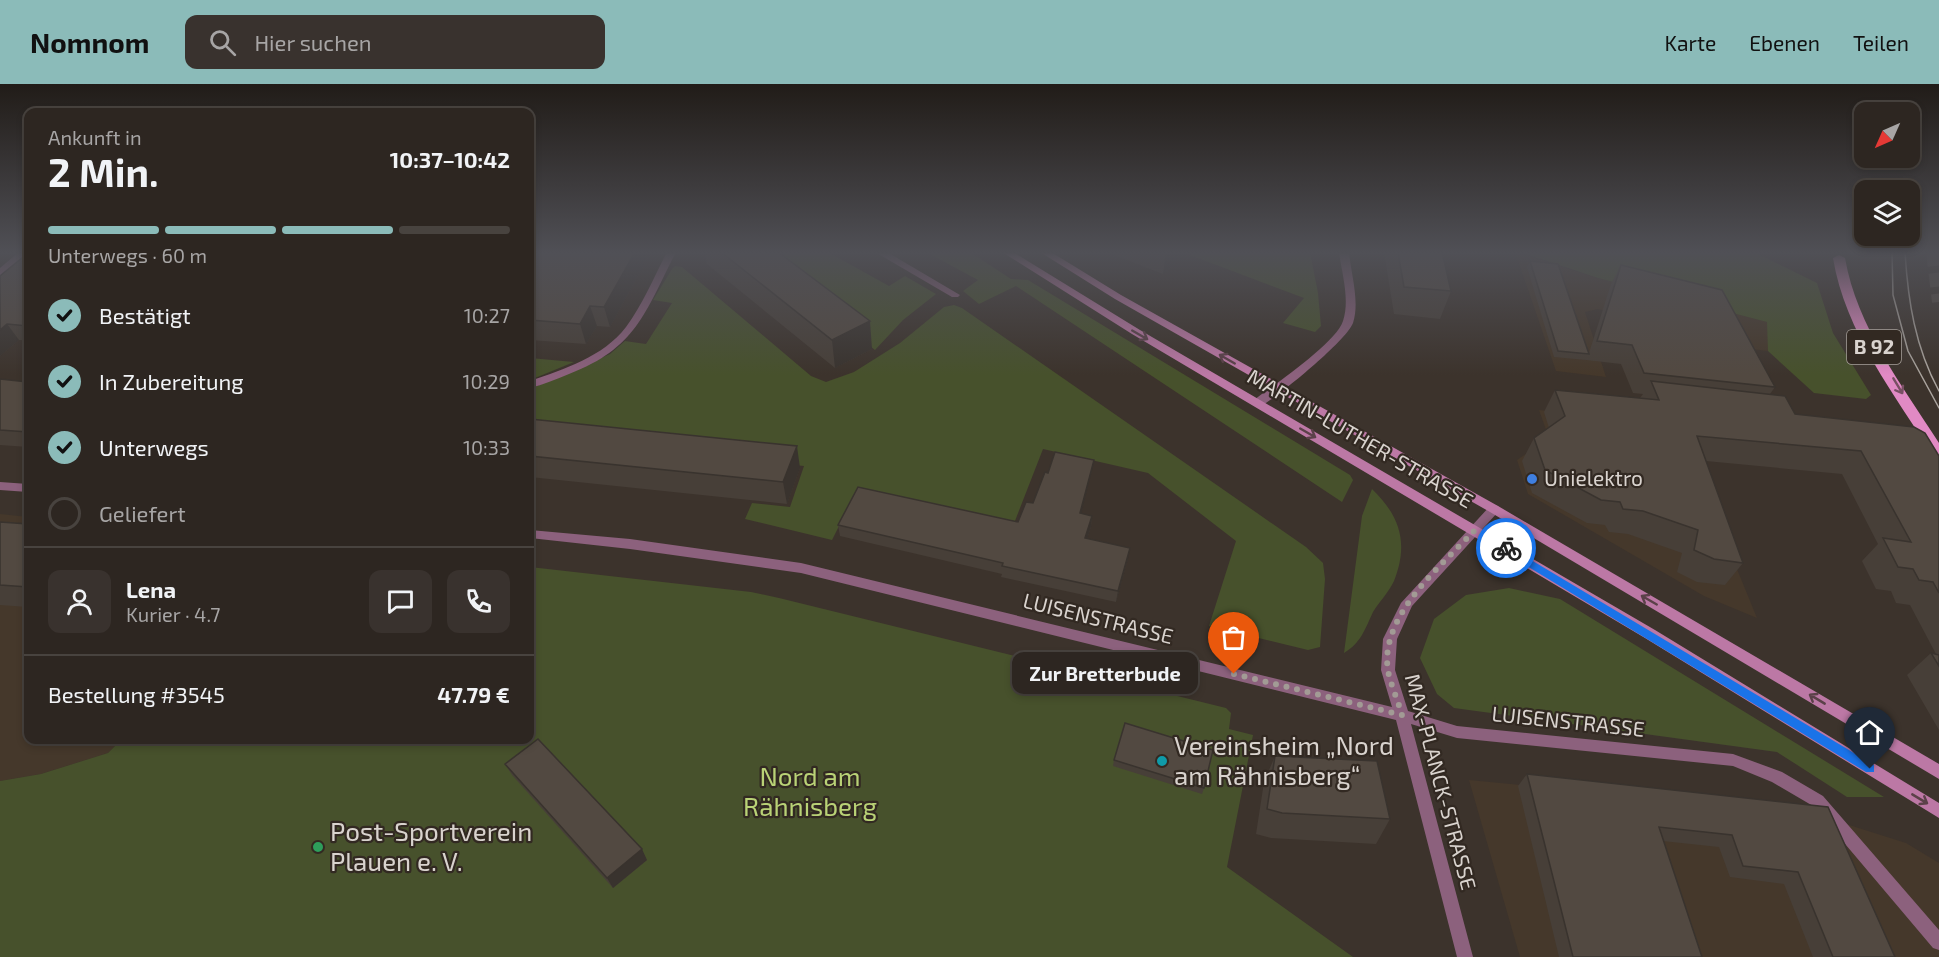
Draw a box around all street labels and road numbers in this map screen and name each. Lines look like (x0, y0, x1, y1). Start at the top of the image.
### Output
road number: B 92 (1847, 330, 1901, 364)
street label: MARTIN-LUTHER-STRASSE (1244, 363, 1478, 513)
street label: LUISENSTRASSE (1021, 587, 1176, 648)
street label: MAX-PLANCK-STRASSE (1401, 671, 1482, 893)
street label: LUISENSTRASSE (1490, 700, 1646, 741)

